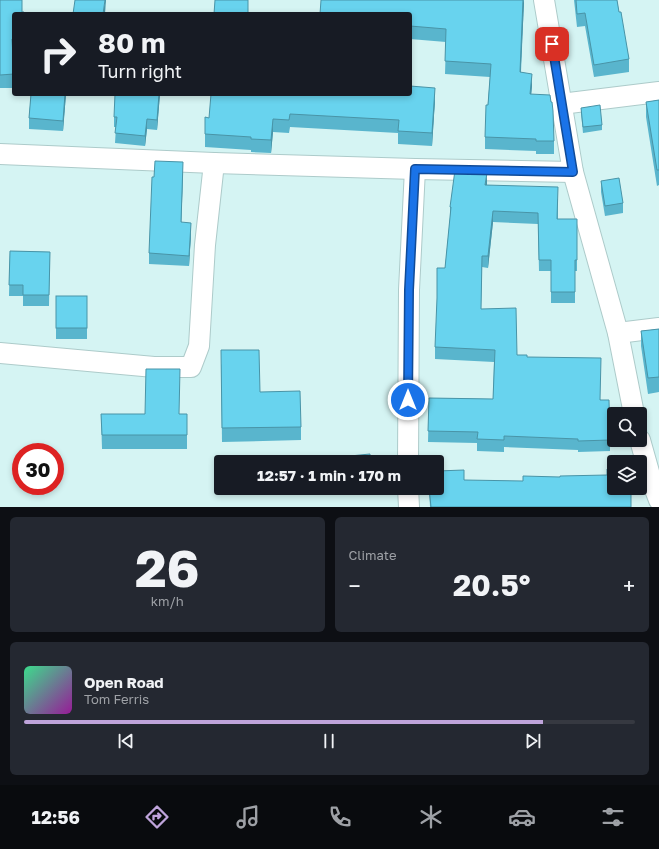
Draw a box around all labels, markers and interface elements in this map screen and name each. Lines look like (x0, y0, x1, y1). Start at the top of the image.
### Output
text: 80 m (98, 26, 166, 59)
pin (535, 27, 569, 61)
icon: right (32, 28, 84, 80)
icon: arrive (541, 33, 563, 55)
text: Turn right (98, 60, 182, 82)
position arrow (387, 379, 429, 421)
map controls (607, 407, 647, 495)
button: search (607, 407, 647, 447)
speed limit sign: 30 (12, 443, 64, 495)
button: layers (607, 455, 647, 495)
text: 12:57 · 1 min · 170 m (257, 466, 401, 484)
text: 26 (135, 536, 200, 598)
text: Climate (349, 547, 396, 563)
text: 20.5° (453, 567, 530, 603)
text: − (349, 572, 361, 599)
text: + (623, 572, 635, 599)
text: km/h (151, 593, 184, 609)
text: Open Road (84, 673, 164, 691)
text: Tom Ferris (84, 691, 149, 707)
icon: previous (115, 730, 137, 752)
icon: pause (318, 730, 340, 752)
icon: next (522, 730, 544, 752)
icon: directions (143, 803, 171, 831)
icon: music (234, 803, 262, 831)
icon: phone (326, 803, 354, 831)
icon: climate (417, 803, 445, 831)
icon: car (508, 803, 536, 831)
icon: filters (599, 803, 627, 831)
text: 12:56 (32, 806, 80, 828)

